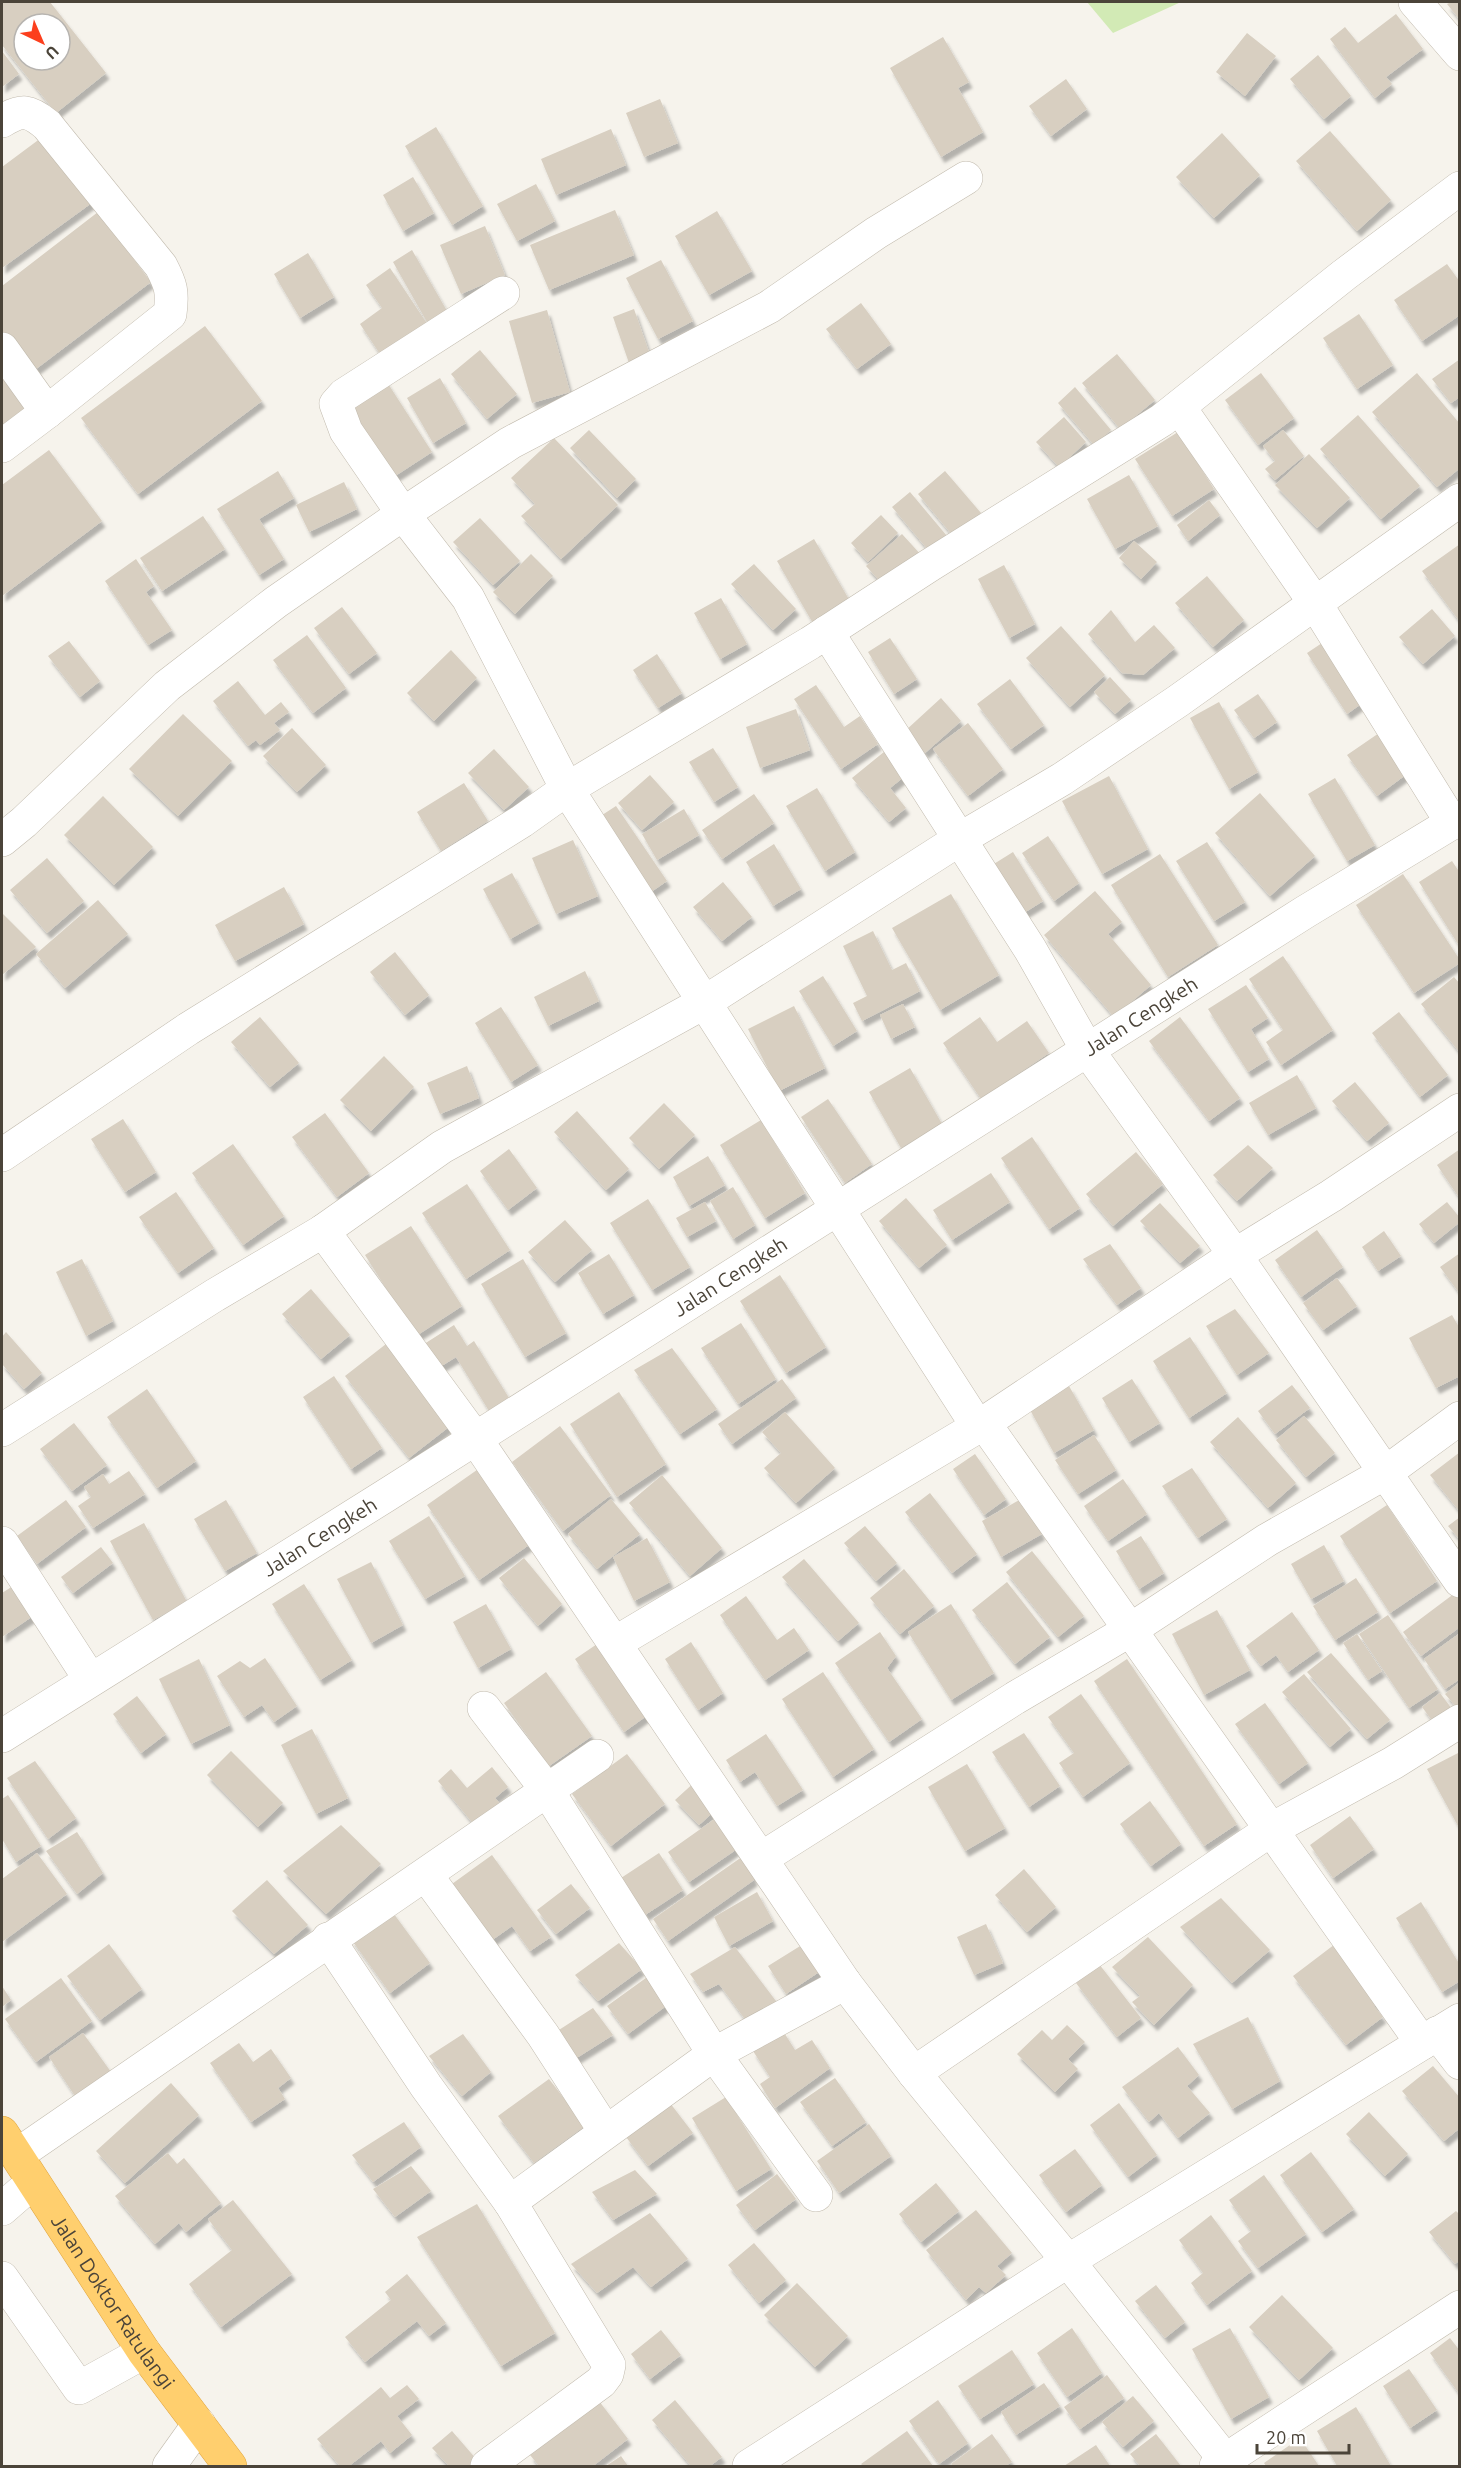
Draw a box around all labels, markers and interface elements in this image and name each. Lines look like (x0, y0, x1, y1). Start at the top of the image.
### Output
north arrow (12, 12, 72, 72)
text: U (42, 42, 63, 63)
street label: Jalan Cengkeh (1079, 971, 1201, 1061)
street label: Jalan Cengkeh (669, 1232, 791, 1321)
street label: Jalan Cengkeh (258, 1492, 381, 1581)
street label: Jalan Doktor Ratulangi (47, 2210, 180, 2393)
scale bar (1257, 2417, 1348, 2455)
text: 20 m (1266, 2427, 1306, 2447)

